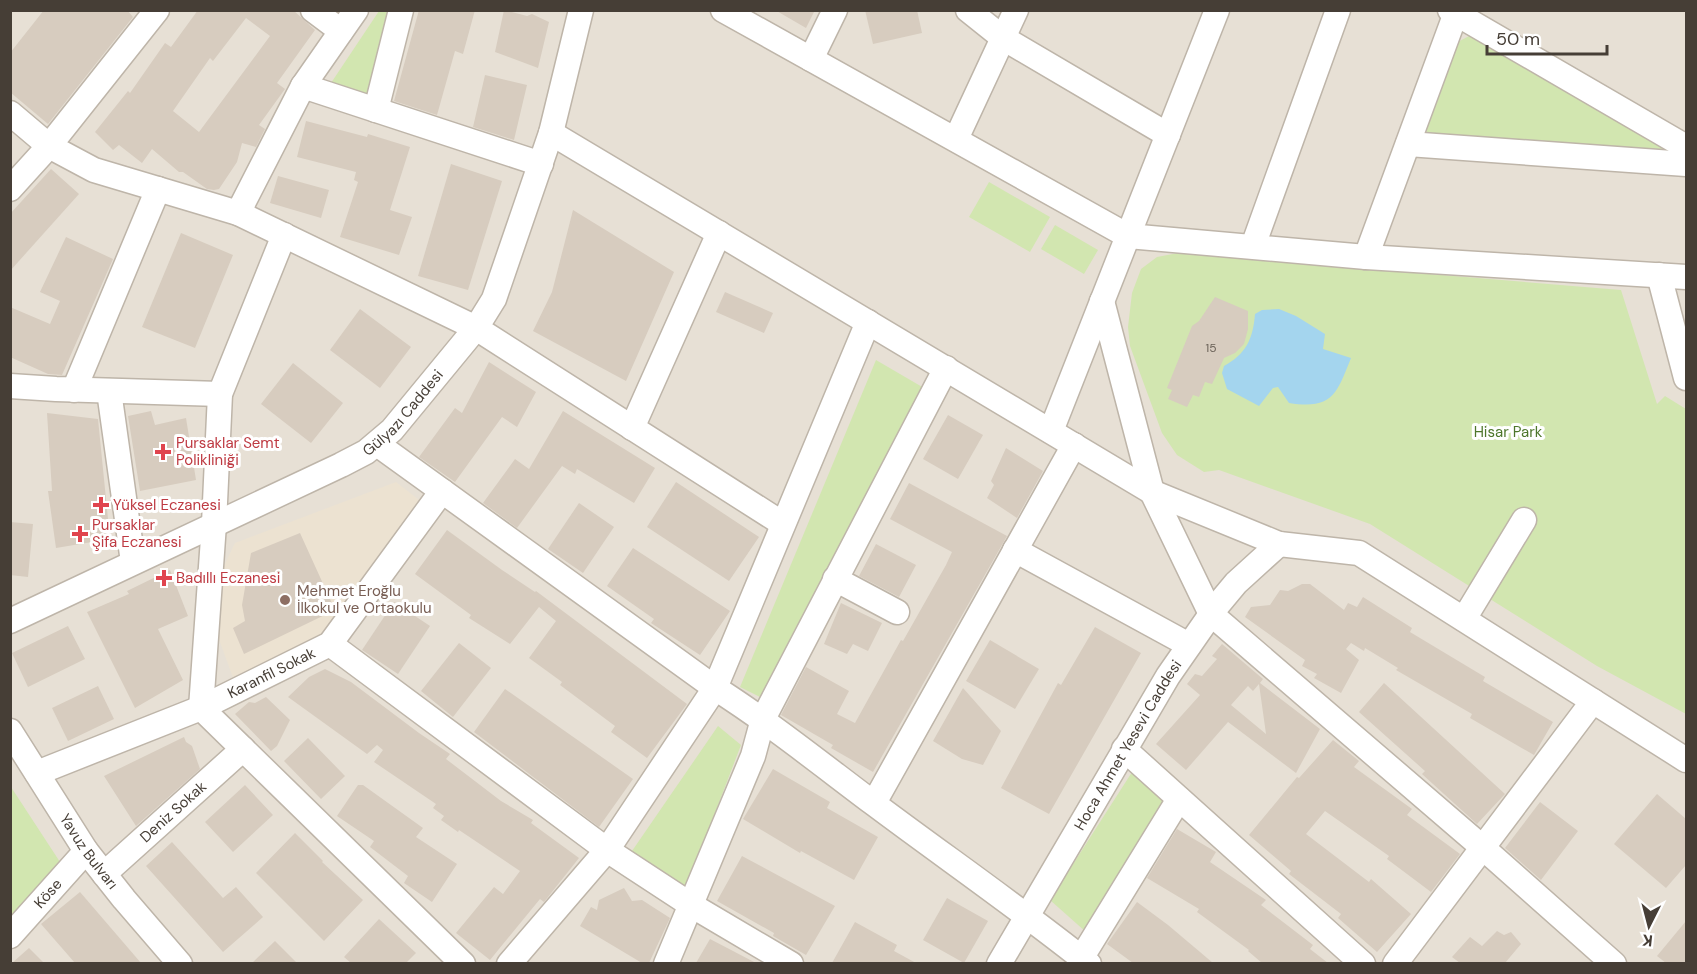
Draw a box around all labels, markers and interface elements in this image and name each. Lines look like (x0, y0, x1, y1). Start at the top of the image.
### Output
scale bar (1487, 18, 1607, 56)
text: 50 m (1496, 27, 1540, 51)
house number: 15 (1205, 340, 1217, 356)
street label: Gülyazı Caddesi (358, 365, 448, 461)
park label: Hisar Park (1474, 422, 1543, 442)
place label: Pursaklar Semt Polikliniği (176, 433, 280, 470)
marker: Pursaklar Semt Polikliniği (154, 443, 172, 461)
place label: Yüksel Eczanesi (113, 495, 221, 515)
marker: Yüksel Eczanesi (94, 498, 108, 512)
place label: Pursaklar Şifa Eczanesi (92, 515, 182, 552)
marker: Pursaklar Şifa Eczanesi (73, 527, 87, 541)
place label: Badıllı Eczanesi (176, 568, 280, 588)
marker: Badıllı Eczanesi (157, 571, 171, 585)
place label: Mehmet Eroğlu İlkokul ve Ortaokulu (297, 581, 432, 618)
marker: Mehmet Eroğlu İlkokul ve Ortaokulu (278, 593, 292, 607)
street label: Karanfil Sokak (224, 643, 319, 703)
street label: Hoca Ahmet Yesevi Caddesi (1070, 656, 1186, 834)
street label: Deniz Sokak (136, 776, 211, 847)
street label: Yavuz Bulvarı (55, 810, 123, 893)
street label: Köse (29, 874, 67, 913)
north arrow (1619, 896, 1679, 956)
text: K (1641, 929, 1654, 951)

